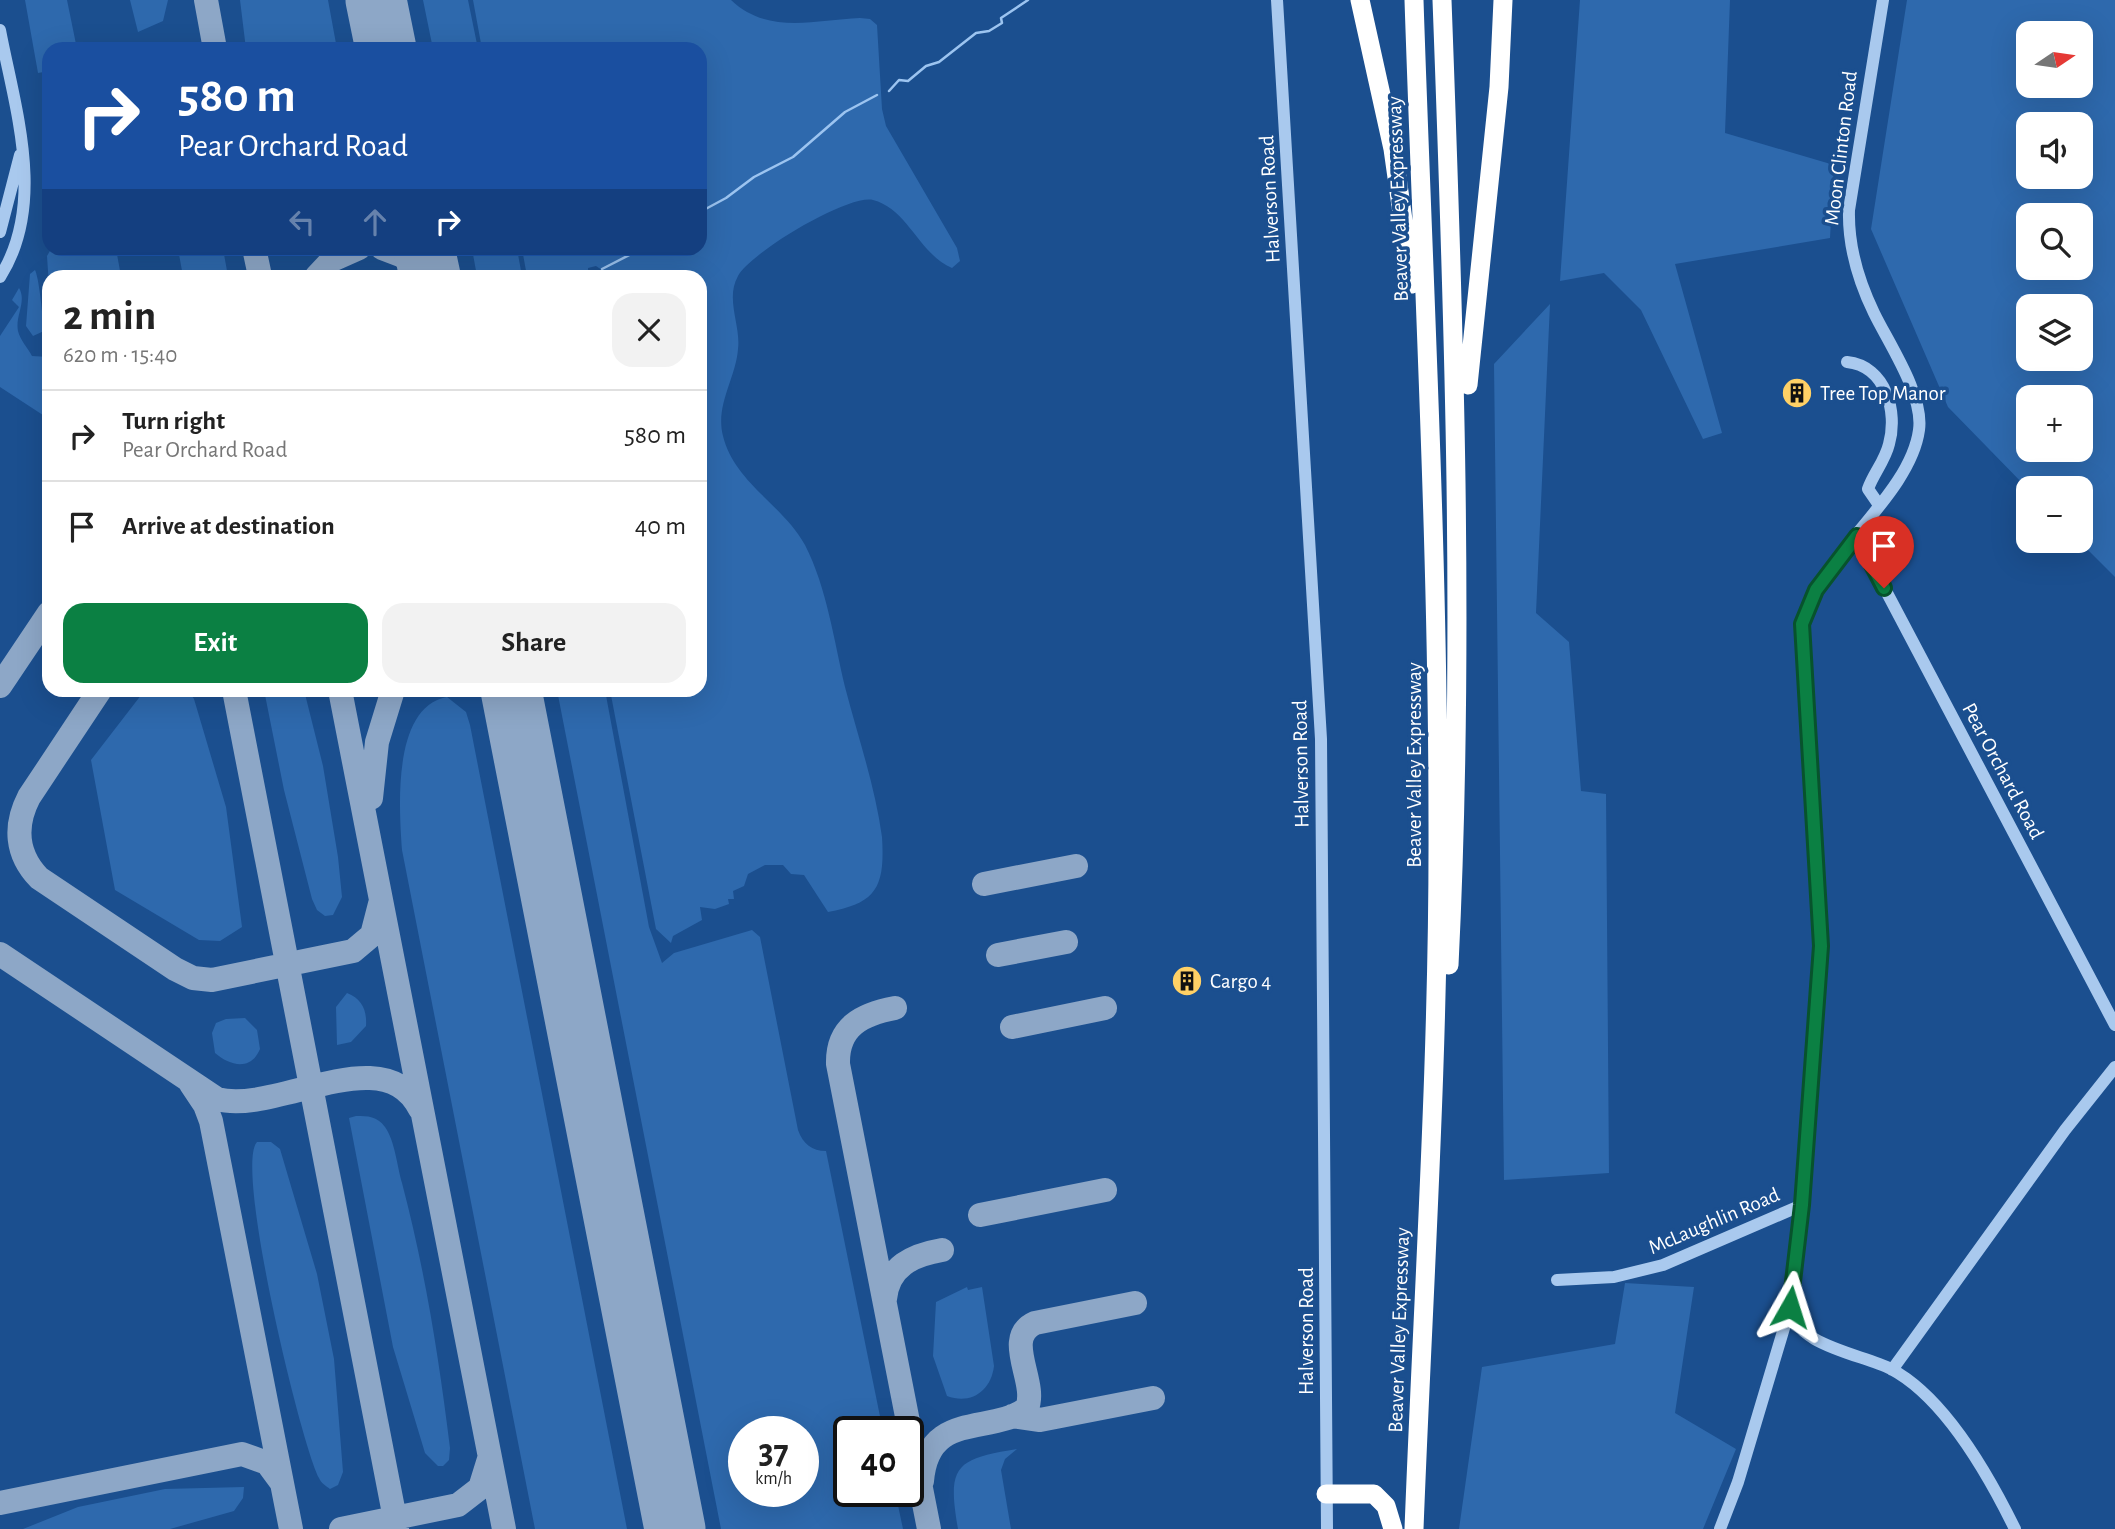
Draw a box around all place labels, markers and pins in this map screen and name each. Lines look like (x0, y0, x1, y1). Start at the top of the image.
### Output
building icon: Tree Top Manor (1780, 376, 1814, 410)
place label: Tree Top Manor (1820, 383, 1946, 404)
pin (1854, 516, 1914, 588)
building icon: Cargo 4 (1170, 964, 1204, 998)
place label: Cargo 4 (1210, 971, 1271, 992)

